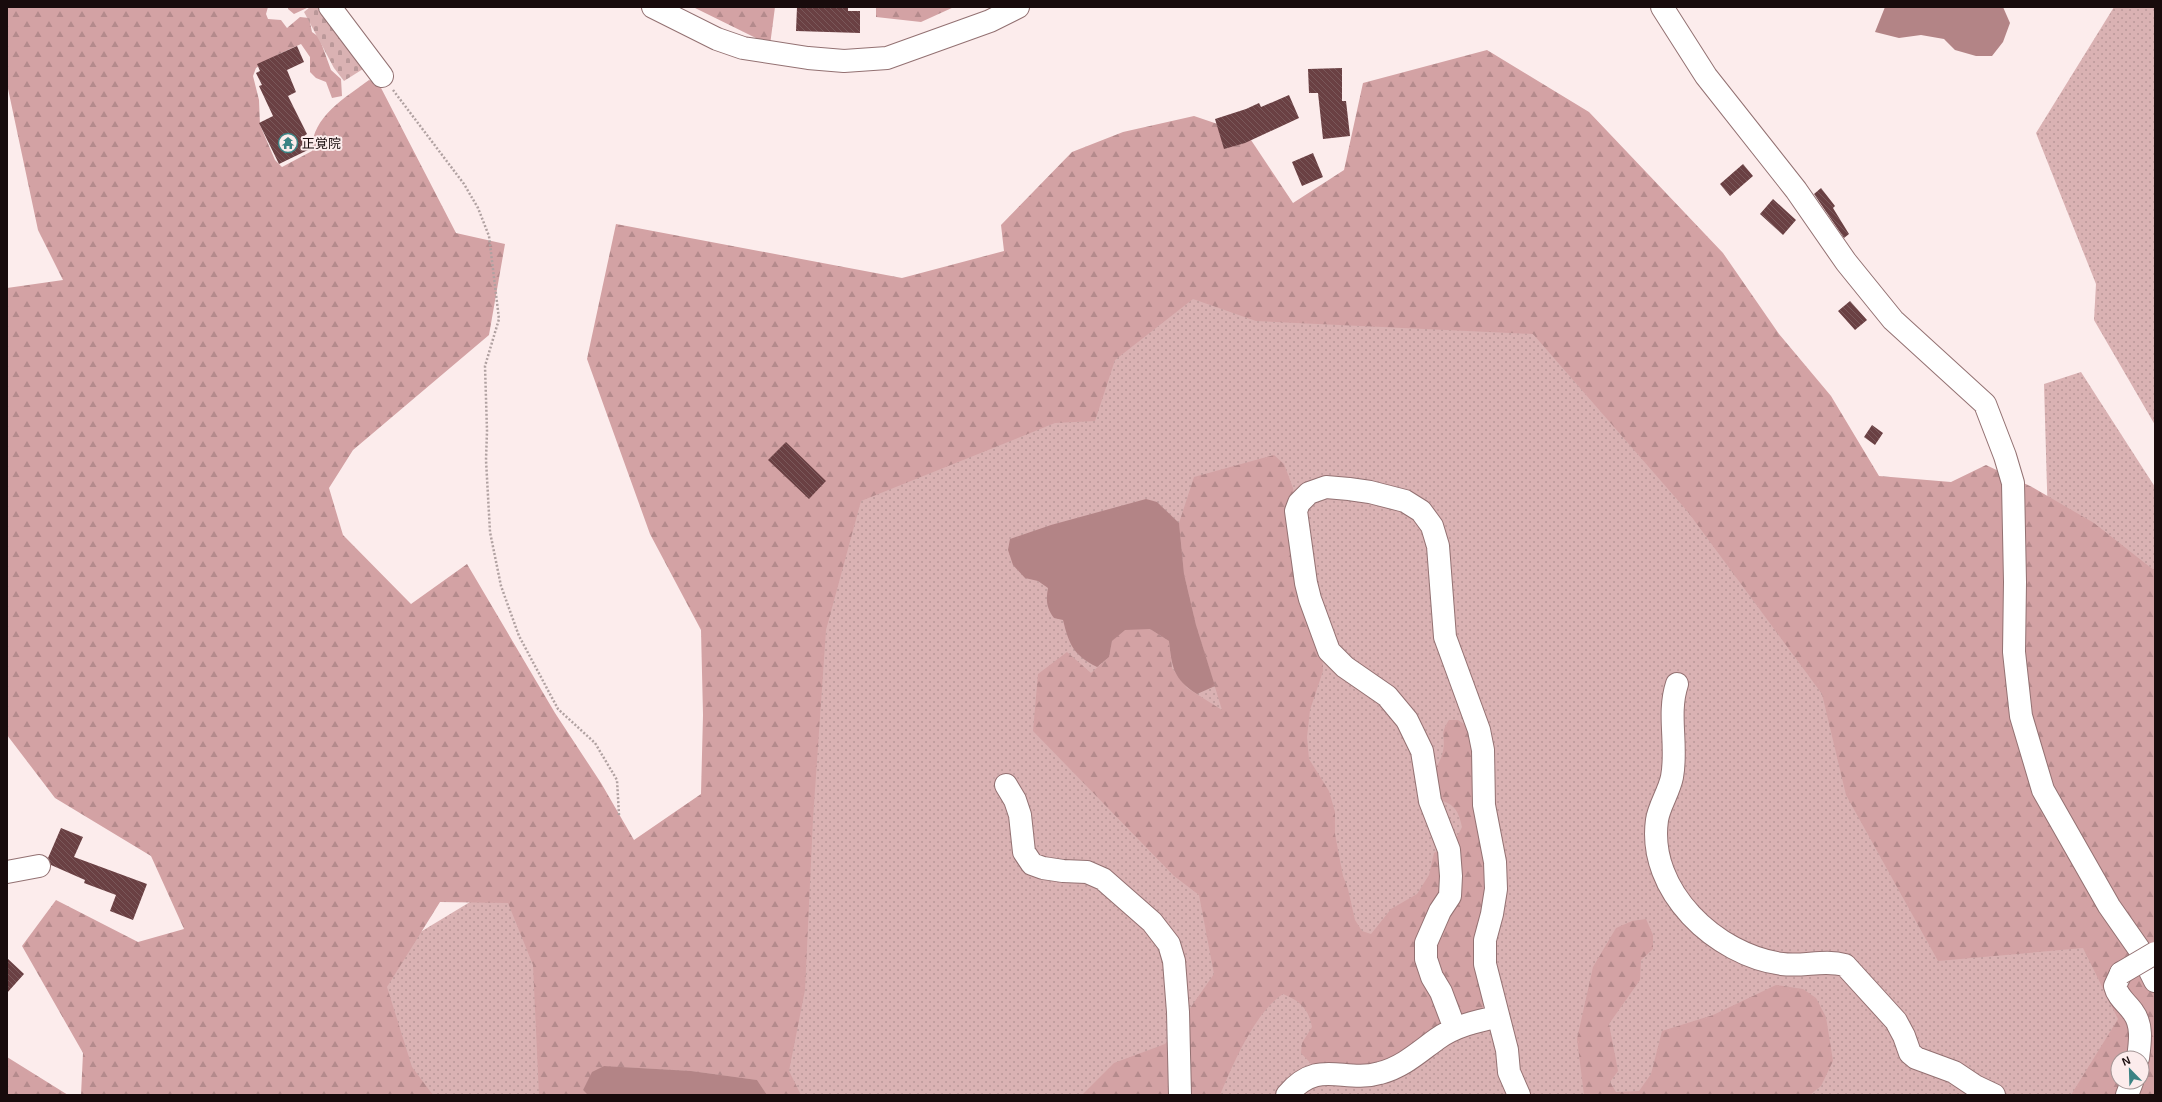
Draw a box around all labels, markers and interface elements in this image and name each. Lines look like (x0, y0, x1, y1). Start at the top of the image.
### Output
temple icon: 正覚院 (277, 132, 299, 154)
place label: 正覚院 (302, 136, 341, 151)
north arrow (2110, 1050, 2150, 1090)
text: N (2120, 1054, 2132, 1068)

